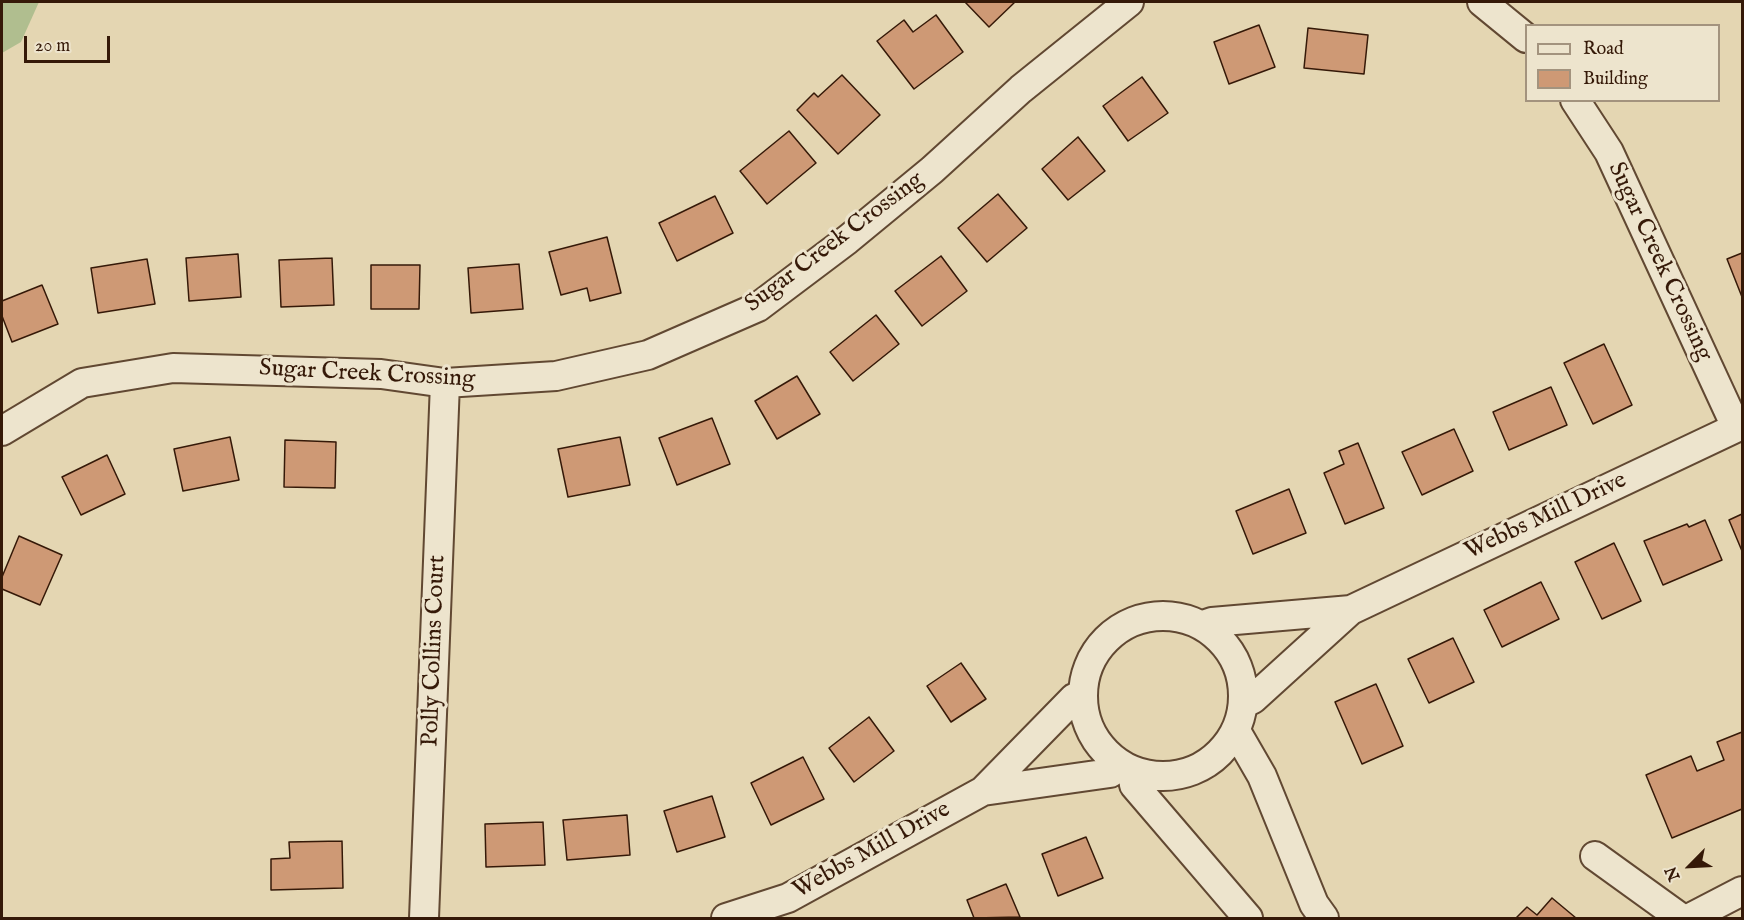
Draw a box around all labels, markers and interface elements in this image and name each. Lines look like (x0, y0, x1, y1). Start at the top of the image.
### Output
scale bar (27, 24, 112, 62)
legend (1525, 24, 1720, 102)
text: 20 m (35, 35, 70, 58)
text: Road (1583, 38, 1624, 61)
text: Building (1583, 68, 1648, 91)
street label: Sugar Creek Crossing (1600, 158, 1718, 366)
street label: Sugar Creek Crossing (740, 166, 930, 320)
street label: Sugar Creek Crossing (258, 355, 476, 395)
street label: Webbs Mill Drive (1460, 467, 1632, 567)
street label: Polly Collins Court (417, 555, 453, 747)
street label: Webbs Mill Drive (788, 796, 956, 906)
north arrow (1660, 836, 1720, 896)
text: N (1662, 863, 1686, 884)

